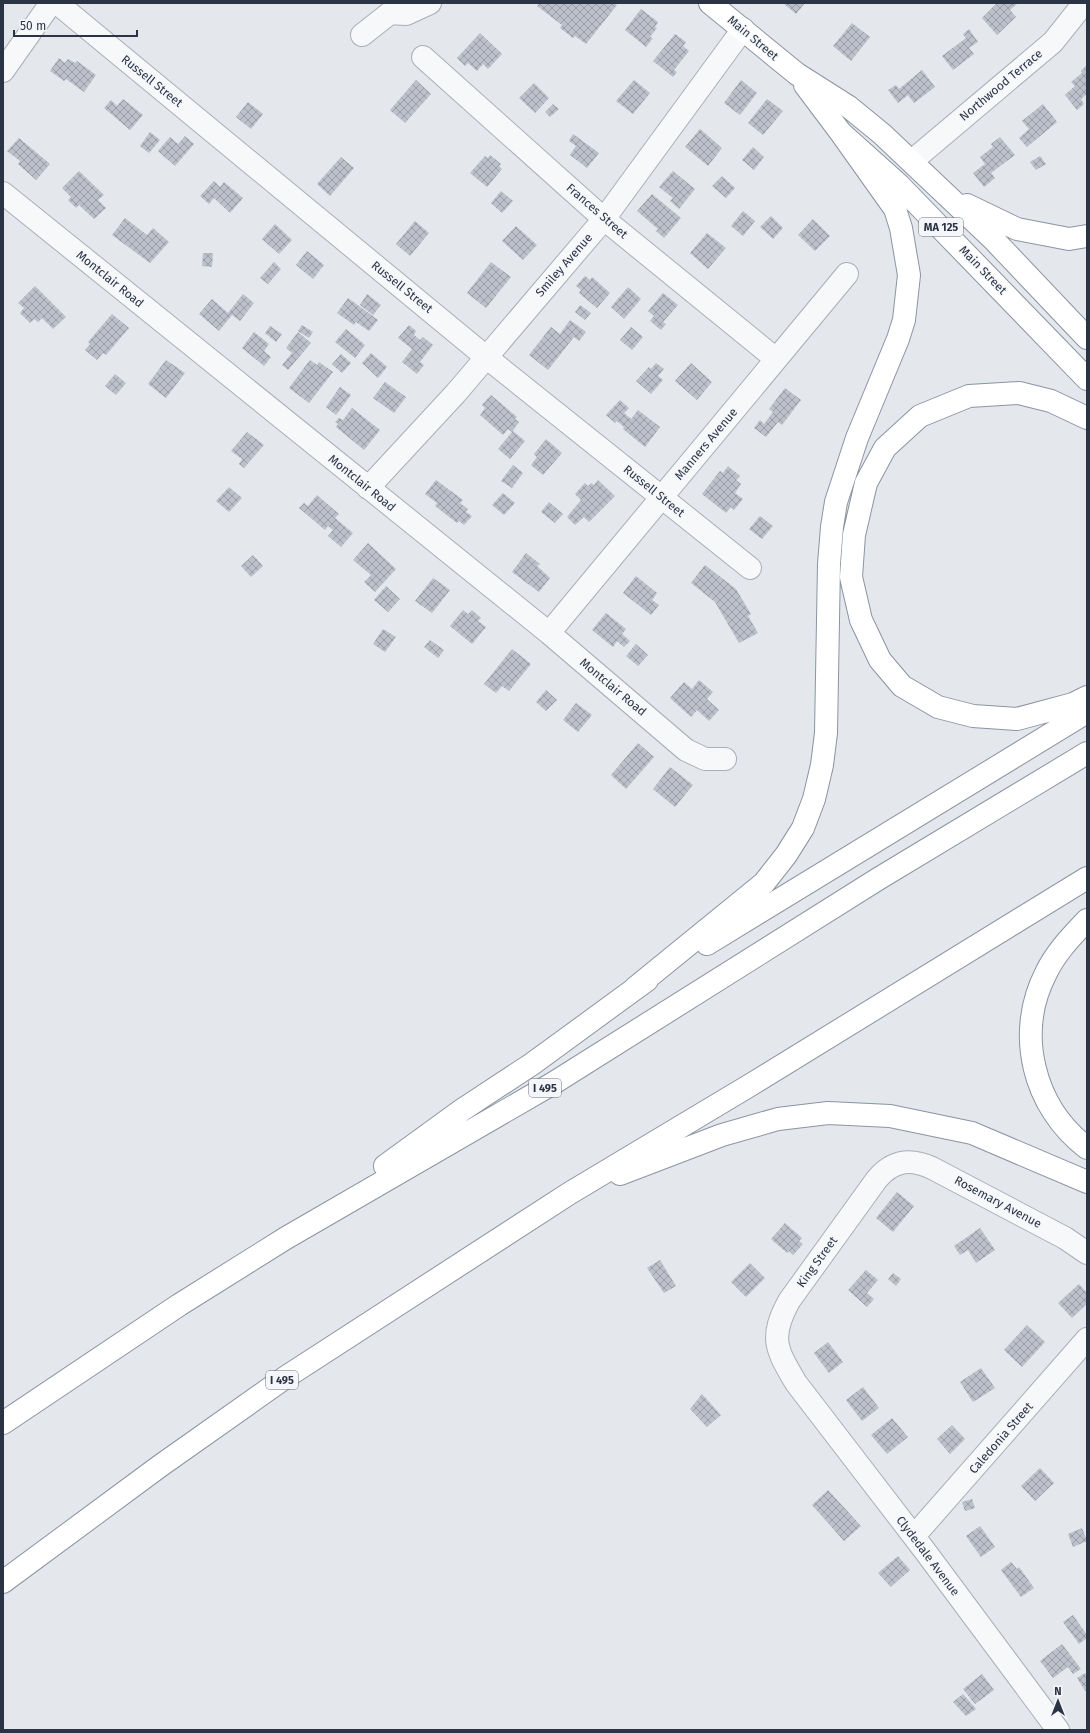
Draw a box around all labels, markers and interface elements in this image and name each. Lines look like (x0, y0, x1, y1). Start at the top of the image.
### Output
scale bar (14, 12, 137, 38)
street label: Main Street (725, 13, 782, 64)
text: 50 m (20, 19, 46, 33)
street label: Northwood Terrace (957, 46, 1045, 124)
street label: Russell Street (119, 52, 186, 110)
street label: Frances Street (563, 181, 631, 242)
road number: MA 125 (919, 218, 963, 236)
street label: Smiley Avenue (533, 231, 595, 299)
street label: Main Street (956, 243, 1010, 298)
street label: Montclair Road (74, 248, 146, 310)
street label: Russell Street (369, 258, 436, 316)
street label: Manners Avenue (672, 405, 740, 483)
street label: Montclair Road (326, 452, 398, 514)
street label: Russell Street (621, 462, 688, 520)
street label: Montclair Road (577, 655, 649, 719)
road number: I 495 (529, 1079, 561, 1097)
street label: Rosemary Avenue (952, 1173, 1044, 1231)
street label: King Street (794, 1233, 841, 1290)
road number: I 495 (266, 1371, 298, 1389)
street label: Caledonia Street (966, 1399, 1036, 1477)
street label: Clydedale Avenue (893, 1513, 963, 1599)
north arrow (1038, 1681, 1078, 1721)
text: N (1054, 1685, 1062, 1698)

